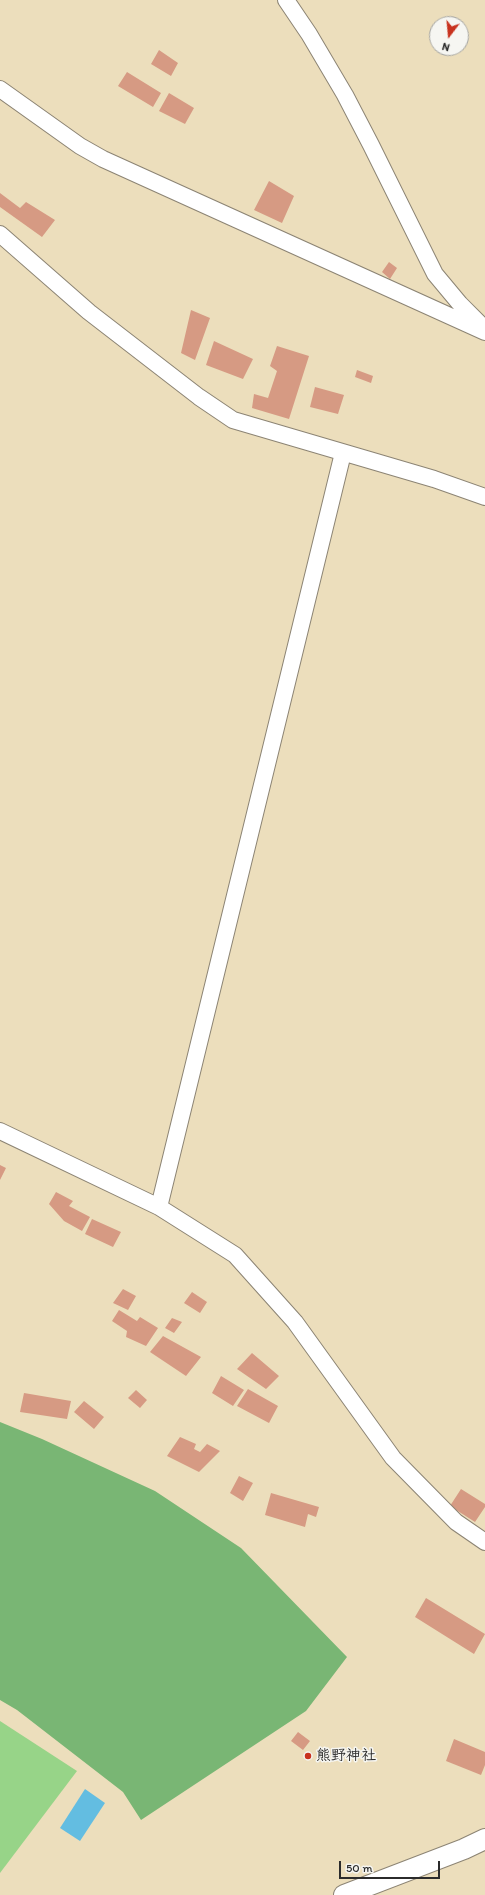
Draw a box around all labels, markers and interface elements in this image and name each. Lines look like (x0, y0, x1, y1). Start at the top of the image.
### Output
north arrow (429, 16, 469, 56)
text: N (440, 40, 451, 54)
place label: 熊野神社 (316, 1747, 376, 1765)
marker: 熊野神社 (303, 1751, 313, 1761)
scale bar (341, 1853, 442, 1879)
text: 50 m (346, 1861, 372, 1875)

